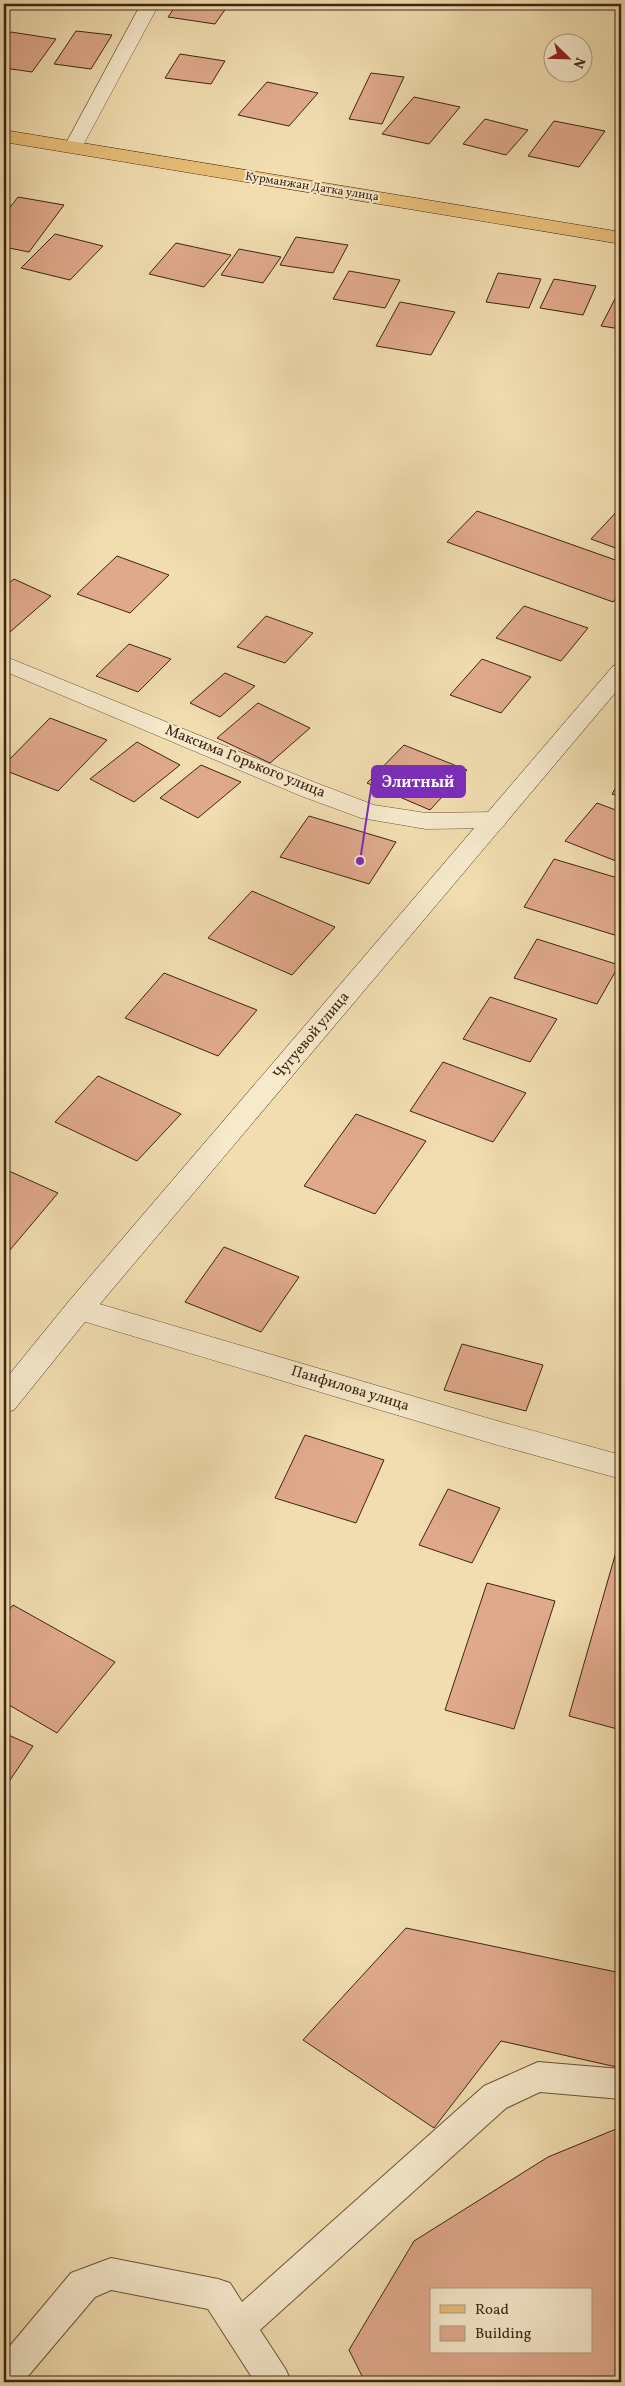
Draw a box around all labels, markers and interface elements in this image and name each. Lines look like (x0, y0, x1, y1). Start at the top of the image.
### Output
north arrow (542, 32, 592, 82)
text: N (568, 54, 589, 71)
street label: Курманжан Датка улица (244, 169, 380, 205)
street label: Максима Горького улица (162, 720, 328, 804)
callout: Элитный (372, 766, 465, 797)
text: Элитный (382, 772, 454, 794)
street label: Чугуевой улица (269, 988, 355, 1084)
street label: Панфилова улица (288, 1361, 412, 1417)
legend (430, 2288, 592, 2354)
text: Road (475, 2300, 509, 2321)
text: Building (475, 2324, 532, 2345)

